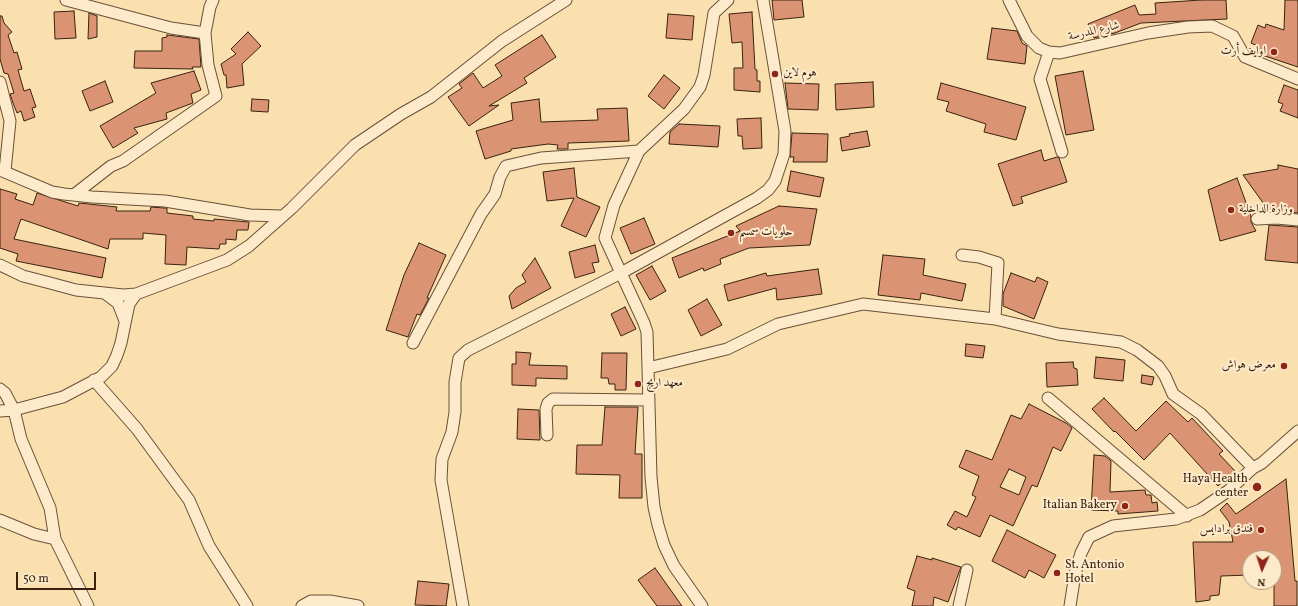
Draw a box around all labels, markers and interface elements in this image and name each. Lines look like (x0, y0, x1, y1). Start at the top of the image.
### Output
street label: شارع المدرسة (1067, 19, 1121, 45)
place label: اوايف أرت (1221, 45, 1266, 59)
marker: اوايف أرت (1269, 47, 1279, 57)
place label: هوم لاين (783, 67, 817, 81)
marker: هوم لاين (770, 69, 780, 79)
place label: وزارة الداخلية (1239, 203, 1293, 217)
marker: وزارة الداخلية (1226, 205, 1236, 215)
place label: حلويات سمسم (739, 226, 793, 240)
marker: حلويات سمسم (726, 228, 736, 238)
place label: معرض هواش (1222, 359, 1276, 373)
marker: معرض هواش (1279, 361, 1289, 371)
place label: معهد اريج (646, 377, 683, 391)
marker: معهد اريج (633, 379, 643, 389)
place label: Haya Health center (1183, 473, 1248, 501)
marker: Haya Health center (1251, 481, 1263, 493)
place label: Italian Bakery (1043, 499, 1117, 513)
marker: Italian Bakery (1120, 501, 1130, 511)
place label: فندق برادايس (1200, 523, 1253, 537)
marker: فندق برادايس (1256, 525, 1266, 535)
north arrow (1242, 550, 1282, 590)
place label: St. Antonio Hotel (1065, 559, 1124, 587)
scale bar (18, 564, 98, 590)
marker: St. Antonio Hotel (1052, 568, 1062, 578)
text: 50 m (23, 571, 49, 587)
text: N (1257, 574, 1266, 589)

